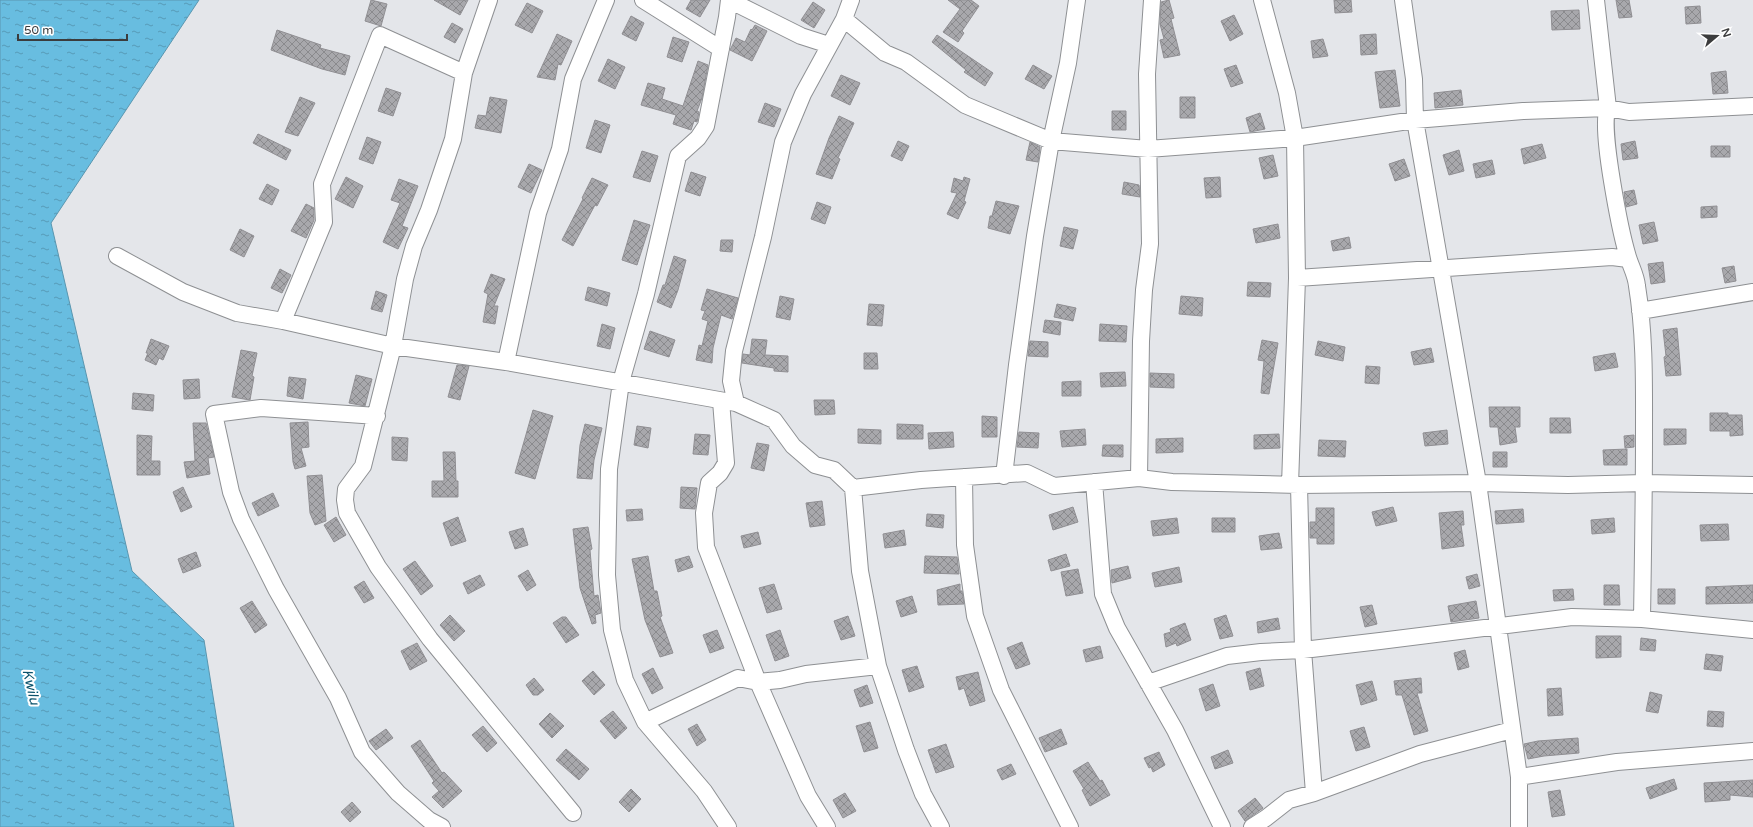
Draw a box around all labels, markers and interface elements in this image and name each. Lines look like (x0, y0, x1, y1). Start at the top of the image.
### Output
scale bar (18, 16, 127, 42)
north arrow (1697, 16, 1737, 56)
text: 50 m (24, 23, 53, 37)
text: N (1718, 27, 1734, 39)
water label: Kwilu (19, 668, 44, 708)

